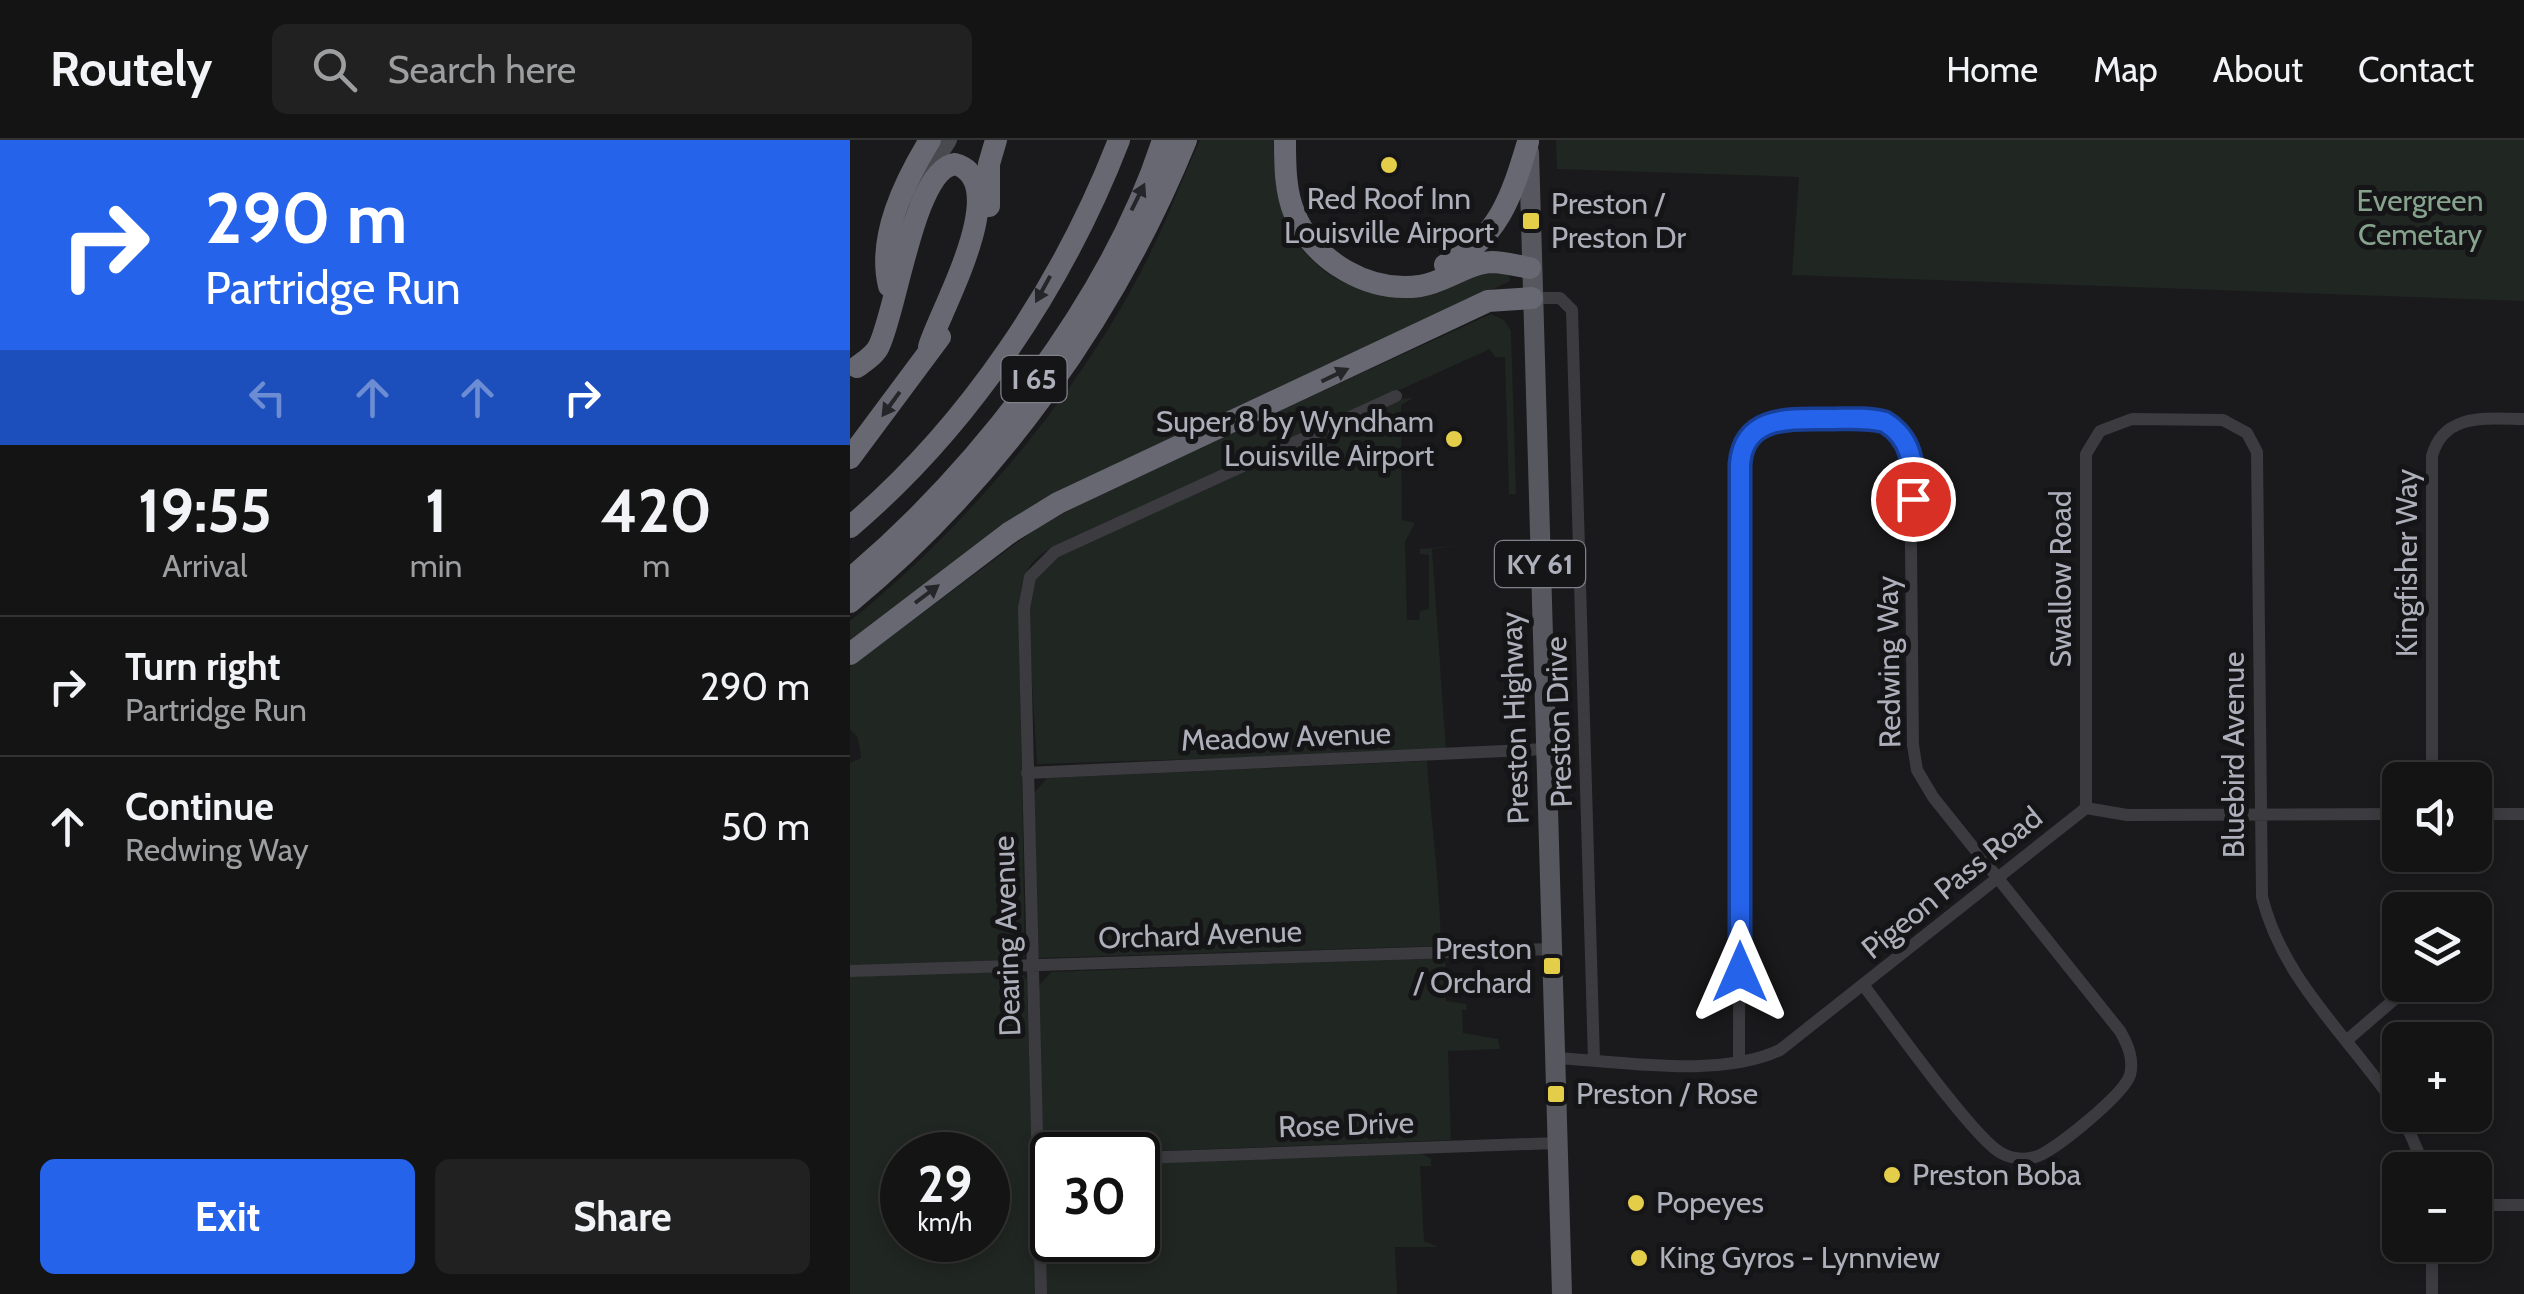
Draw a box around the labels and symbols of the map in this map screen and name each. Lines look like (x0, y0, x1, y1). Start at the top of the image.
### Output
marker: Red Roof Inn Louisville Airport (1378, 154, 1400, 176)
place label: Red Roof Inn Louisville Airport (1284, 180, 1494, 251)
one-way arrow (1130, 182, 1147, 211)
park label: Evergreen Cemetary (2357, 182, 2483, 253)
place label: Preston / Preston Dr (1551, 185, 1686, 256)
marker: Preston / Preston Dr (1520, 210, 1542, 232)
one-way arrow (1035, 275, 1052, 304)
road number: I 65 (1002, 356, 1066, 402)
one-way arrow (1321, 366, 1350, 383)
one-way arrow (882, 391, 901, 417)
place label: Super 8 by Wyndham Louisville Airport (1156, 403, 1434, 474)
marker: Super 8 by Wyndham Louisville Airport (1443, 428, 1465, 450)
pin (1871, 457, 1956, 542)
street label: Kingfisher Way (2388, 469, 2425, 657)
street label: Swallow Road (2042, 490, 2079, 668)
road number: KY 61 (1495, 541, 1585, 587)
street label: Redwing Way (1868, 576, 1909, 748)
one-way arrow (914, 585, 940, 605)
street label: Preston Highway (1492, 611, 1537, 825)
street label: Preston Drive (1537, 636, 1580, 808)
street label: Bluebird Avenue (2215, 652, 2252, 858)
street label: Meadow Avenue (1180, 714, 1392, 759)
street label: Pigeon Pass Road (1854, 799, 2049, 967)
street label: Dearing Avenue (985, 835, 1028, 1037)
street label: Orchard Avenue (1097, 912, 1303, 957)
position arrow (1688, 920, 1792, 1024)
place label: Preston / Orchard (1413, 930, 1532, 1001)
marker: Preston / Orchard (1541, 955, 1563, 977)
place label: Preston / Rose (1576, 1075, 1758, 1112)
marker: Preston / Rose (1545, 1083, 1567, 1105)
street label: Rose Drive (1277, 1104, 1415, 1145)
speed limit sign: 30 (1030, 1132, 1160, 1262)
place label: Preston Boba (1912, 1156, 2082, 1193)
marker: Preston Boba (1881, 1164, 1903, 1186)
place label: Popeyes (1656, 1184, 1764, 1221)
marker: Popeyes (1625, 1192, 1647, 1214)
place label: King Gyros - Lynnview (1659, 1239, 1940, 1276)
marker: King Gyros - Lynnview (1628, 1247, 1650, 1269)

